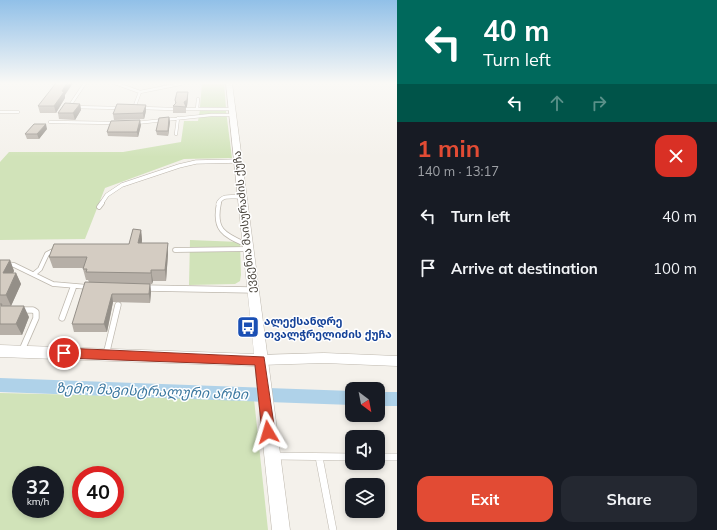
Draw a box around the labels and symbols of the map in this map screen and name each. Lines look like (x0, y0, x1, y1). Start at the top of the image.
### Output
street label: ევგენია მაისურაძის ქუჩა (230, 150, 258, 294)
bus stop icon: ალექსანდრე თვალჭრელიძის ქუჩა (235, 314, 261, 340)
place label: ალექსანდრე თვალჭრელიძის ქუჩა (264, 314, 392, 341)
pin (47, 336, 81, 370)
water label: ზემო მაგისტრალური არხი (56, 379, 249, 403)
north arrow (345, 382, 385, 422)
position arrow (247, 411, 289, 453)
speed limit sign: 40 (72, 466, 124, 518)

